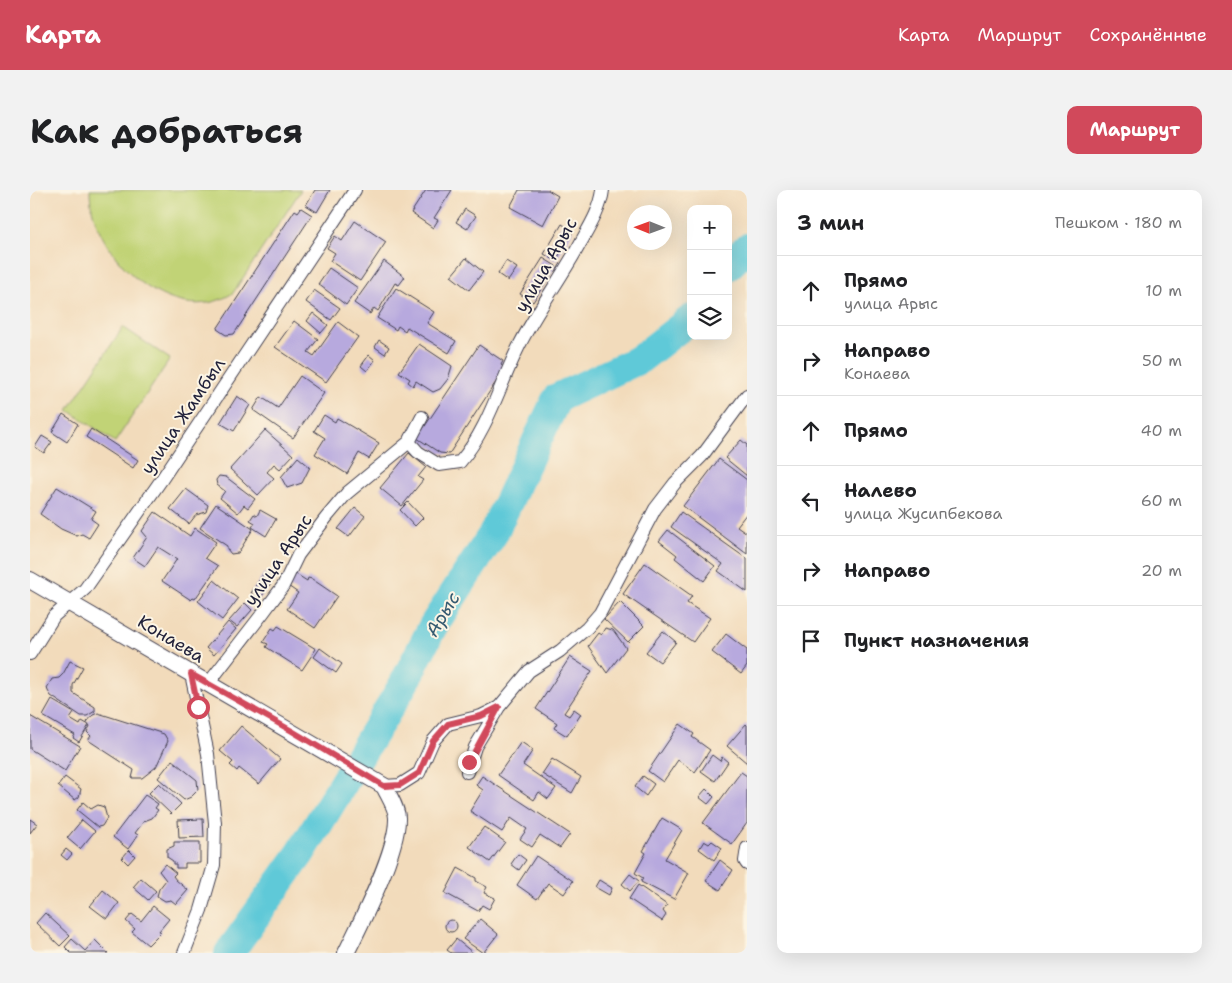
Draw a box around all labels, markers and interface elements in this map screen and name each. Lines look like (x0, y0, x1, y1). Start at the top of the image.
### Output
text: Карта (25, 19, 101, 51)
text: Карта (898, 23, 949, 47)
text: Маршрут (977, 23, 1061, 47)
text: Сохранённые (1089, 23, 1207, 47)
button: Маршрут (1067, 106, 1202, 154)
text: Как добраться (30, 107, 303, 154)
north arrow (627, 205, 672, 250)
map controls (687, 205, 732, 340)
button: + (687, 205, 732, 250)
text: 3 мин (797, 209, 864, 237)
text: Пешком · 180 m (1055, 212, 1182, 233)
street label: улица Арыс (509, 213, 583, 317)
button: − (687, 250, 732, 295)
text: Прямо (844, 268, 908, 293)
icon: ahead (797, 277, 825, 305)
text: 10 m (1145, 280, 1182, 301)
text: улица Арыс (844, 293, 938, 314)
button: layers (687, 295, 732, 340)
text: Направо (844, 338, 930, 363)
icon: right (797, 347, 825, 375)
text: 50 m (1142, 350, 1182, 371)
street label: улица Жамбыл (135, 353, 231, 479)
text: Конаева (844, 363, 910, 384)
icon: ahead (797, 417, 825, 445)
text: Прямо (844, 418, 908, 443)
text: 40 m (1140, 420, 1182, 441)
text: Налево (844, 478, 917, 503)
icon: left (797, 487, 825, 515)
text: 60 m (1141, 490, 1182, 511)
text: улица Жусипбекова (844, 503, 1003, 524)
street label: улица Арыс (238, 509, 318, 611)
icon: right (797, 557, 825, 585)
text: Направо (844, 558, 930, 583)
text: 20 m (1141, 560, 1182, 581)
water label: Арыс (419, 587, 466, 641)
street label: Конаева (133, 610, 209, 668)
icon: arrive (797, 627, 825, 655)
text: Пункт назначения (844, 628, 1029, 653)
route start (187, 696, 210, 719)
route end (458, 751, 481, 774)

